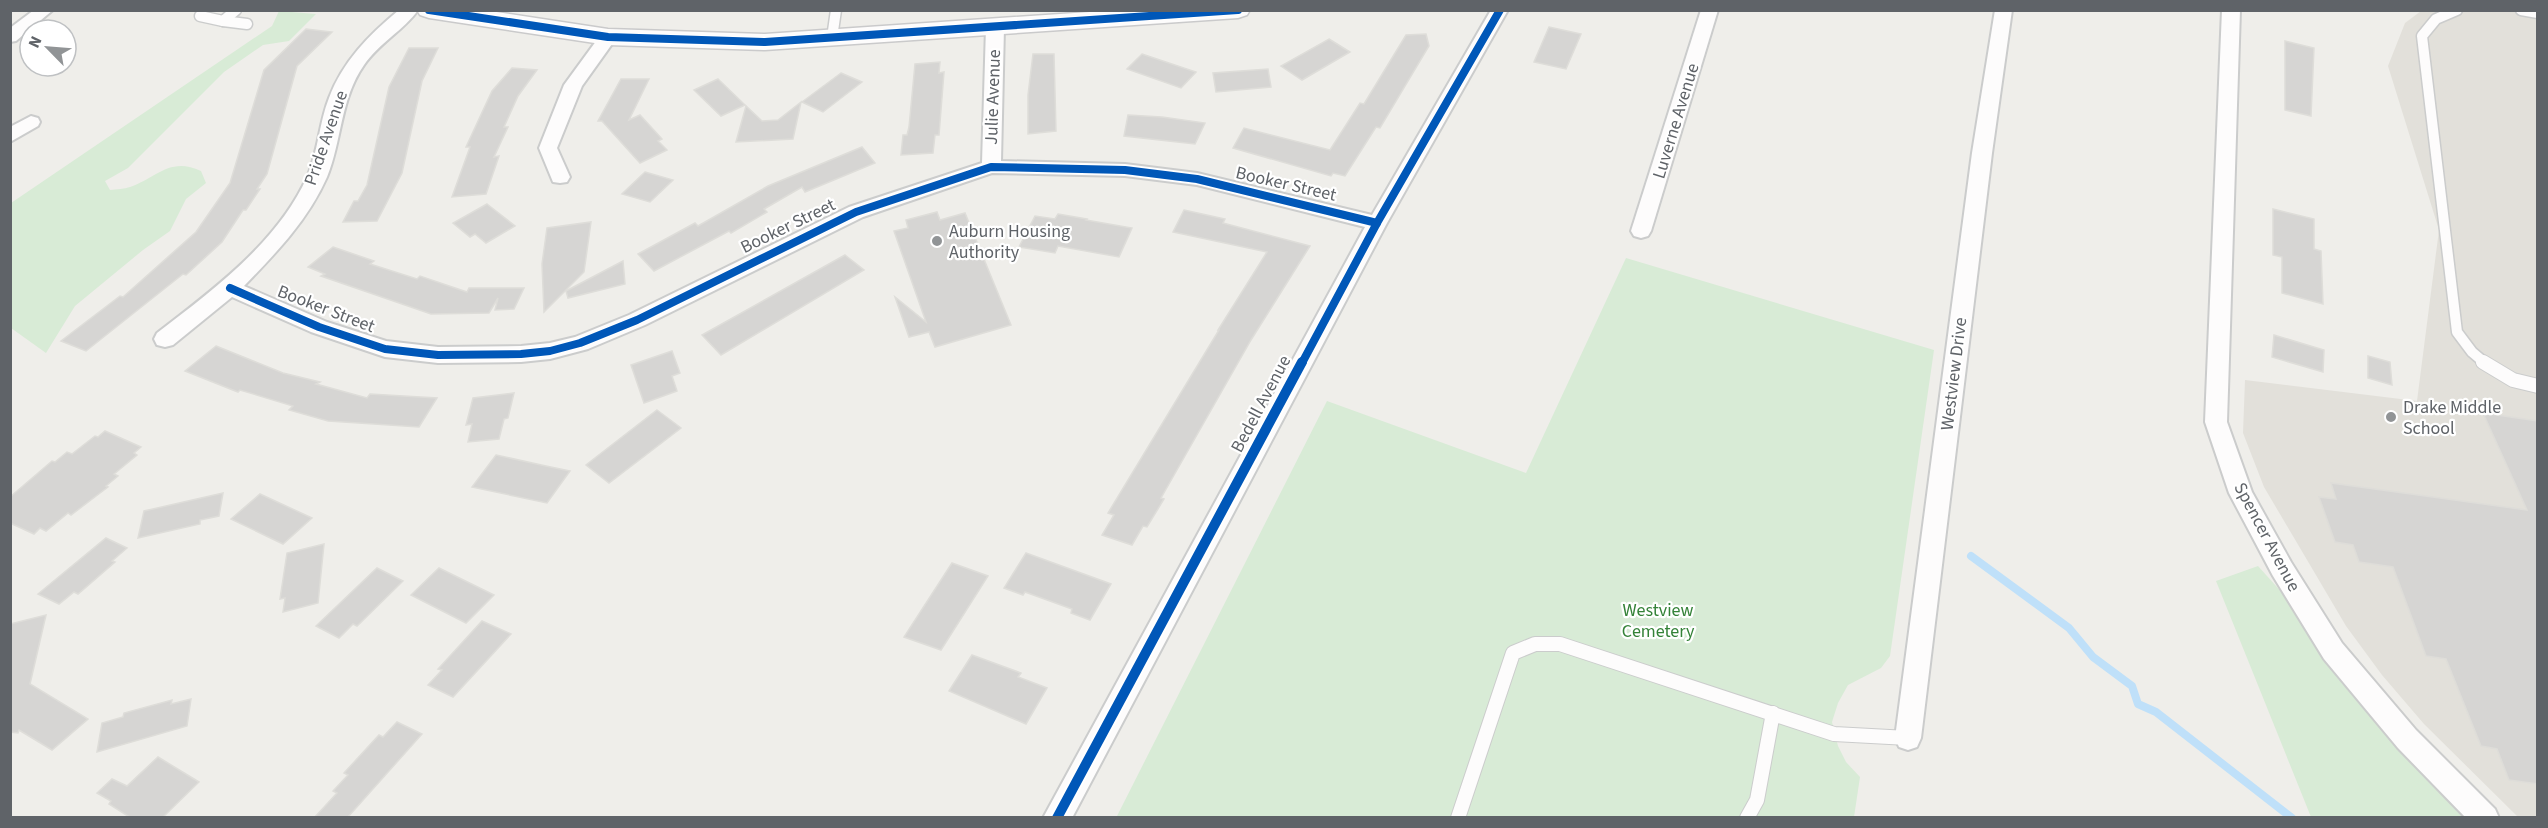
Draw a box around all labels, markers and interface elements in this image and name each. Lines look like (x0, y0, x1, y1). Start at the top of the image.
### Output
north arrow (18, 18, 78, 78)
text: N (23, 33, 48, 52)
street label: Julie Avenue (979, 49, 1007, 145)
street label: Luverne Avenue (1647, 60, 1705, 182)
street label: Pride Avenue (298, 87, 354, 189)
street label: Booker Street (1233, 160, 1339, 208)
street label: Booker Street (736, 192, 840, 260)
place label: Auburn Housing Authority (949, 219, 1070, 265)
marker: Auburn Housing Authority (930, 234, 944, 248)
street label: Booker Street (274, 279, 378, 339)
street label: Westview Drive (1935, 316, 1973, 432)
street label: Bedell Avenue (1225, 351, 1297, 457)
place label: Drake Middle School (2403, 395, 2501, 441)
marker: Drake Middle School (2384, 410, 2398, 424)
street label: Spencer Avenue (2228, 478, 2306, 596)
park label: Westview Cemetery (1622, 598, 1695, 644)

